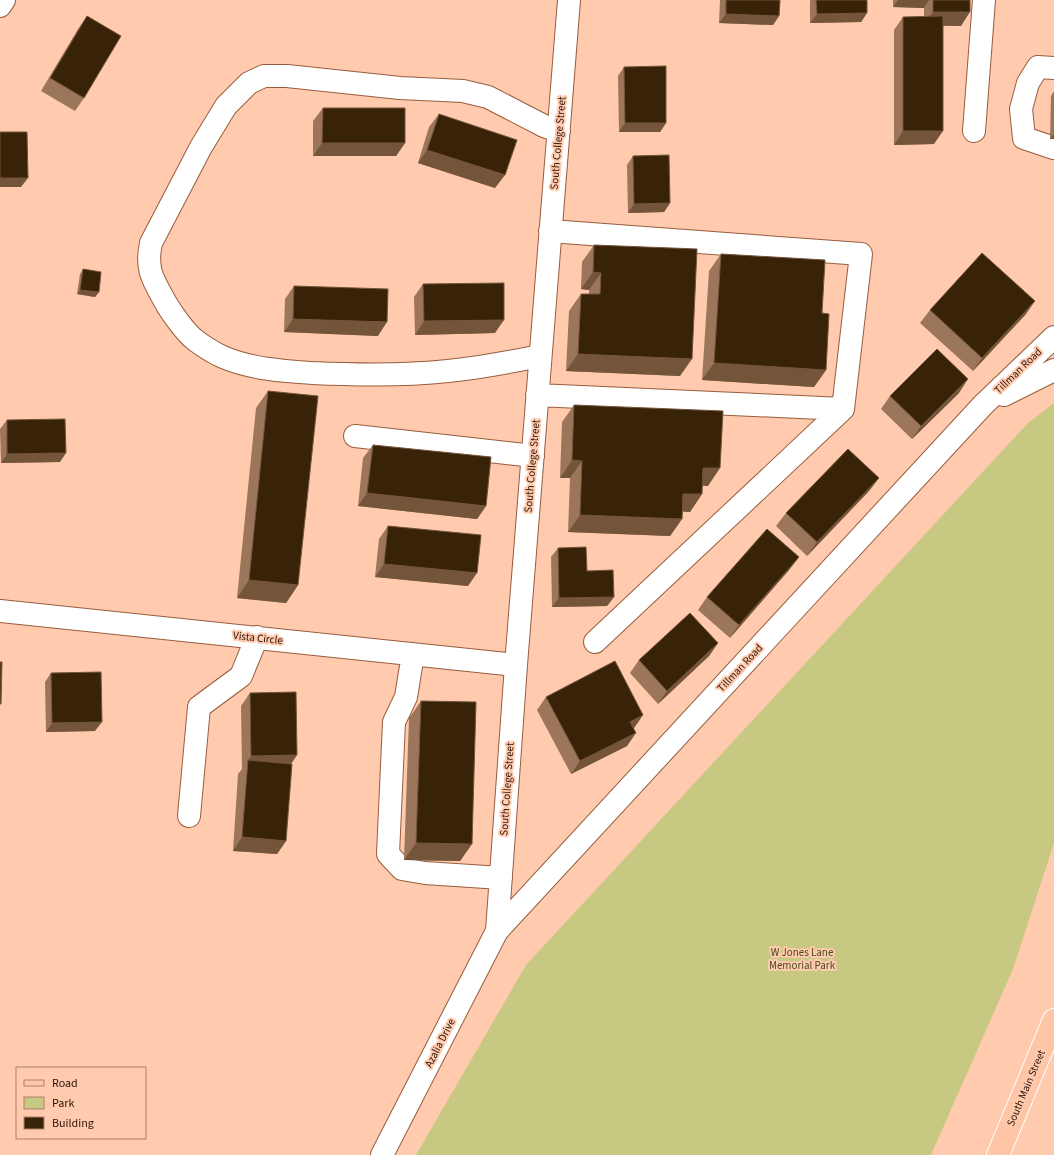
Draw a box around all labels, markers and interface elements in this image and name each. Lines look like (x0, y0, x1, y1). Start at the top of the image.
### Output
street label: South College Street (546, 95, 570, 190)
street label: Tillman Road (991, 345, 1045, 397)
street label: South College Street (520, 418, 544, 513)
street label: Vista Circle (232, 628, 284, 648)
street label: Tillman Road (714, 641, 766, 695)
street label: South College Street (496, 742, 518, 836)
park label: W Jones Lane Memorial Park (769, 945, 836, 973)
street label: Azalia Drive (421, 1015, 459, 1070)
street label: South Main Street (1003, 1047, 1049, 1129)
legend (16, 1067, 146, 1139)
text: Road (52, 1075, 78, 1092)
text: Park (52, 1095, 74, 1112)
text: Building (52, 1115, 94, 1132)

